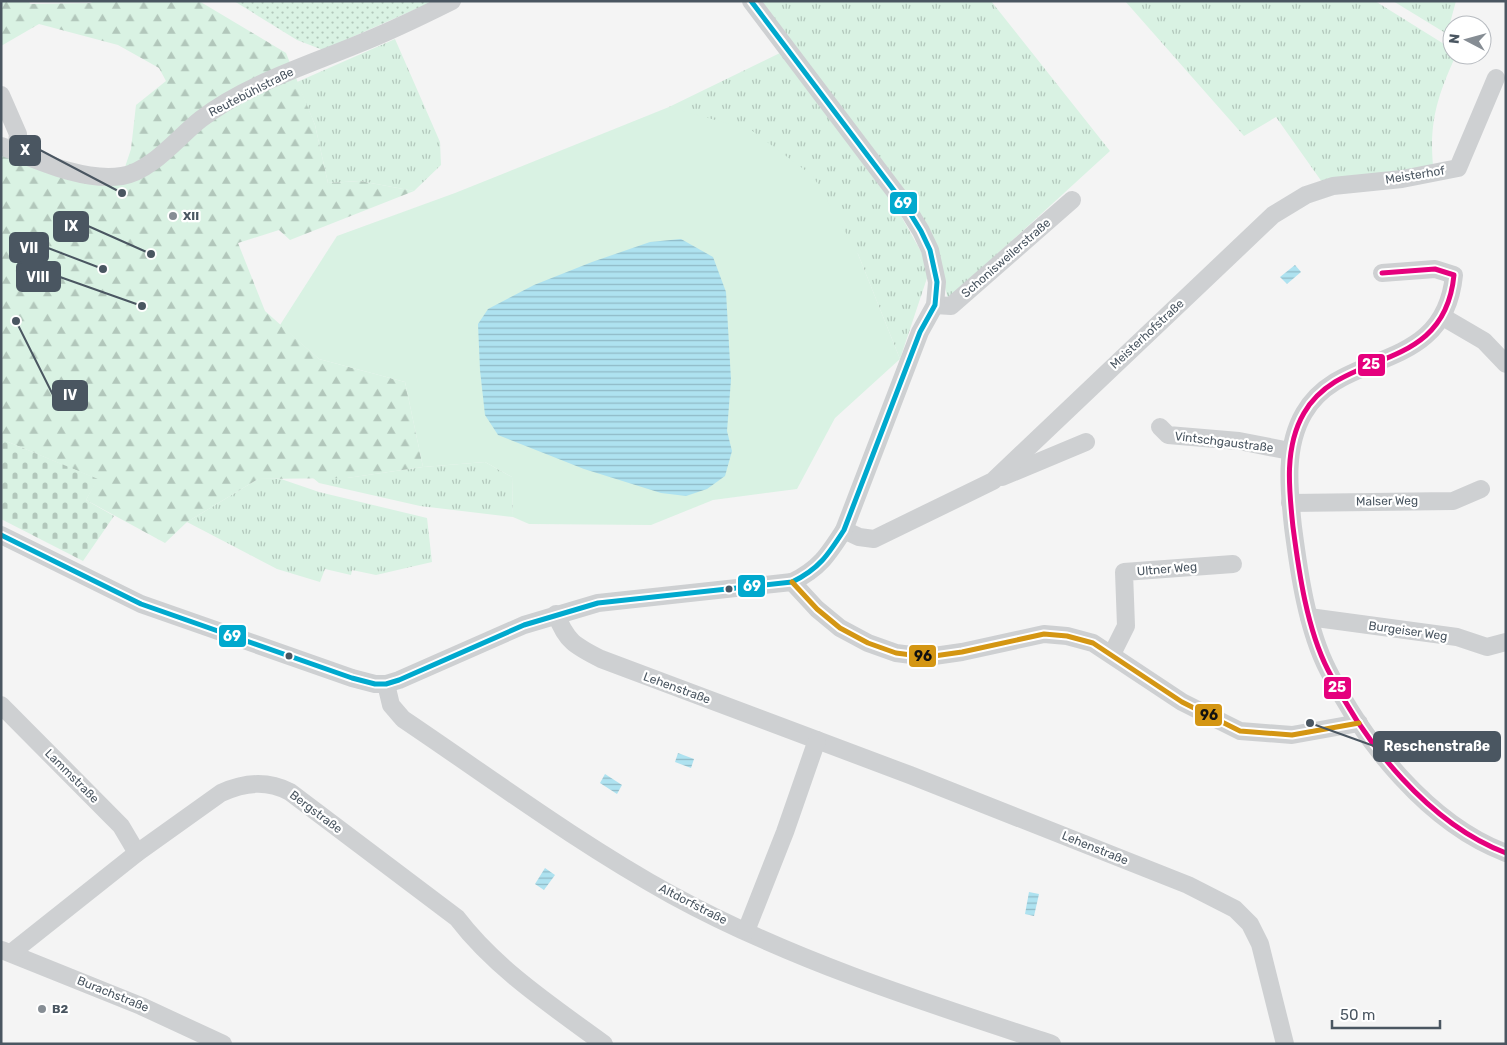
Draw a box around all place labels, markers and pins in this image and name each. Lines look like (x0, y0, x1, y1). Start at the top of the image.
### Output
callout: X (10, 136, 40, 165)
place label: XII (183, 209, 199, 223)
marker: XII (167, 210, 179, 222)
callout: IX (54, 212, 88, 241)
callout: VII (10, 233, 48, 262)
callout: VIII (17, 262, 60, 291)
callout: IV (53, 381, 87, 410)
unlabelled marker (724, 584, 734, 594)
unlabelled marker (284, 651, 294, 661)
callout: Reschenstraße (1374, 732, 1500, 761)
place label: B2 (52, 1002, 68, 1016)
marker: B2 (36, 1003, 48, 1015)

